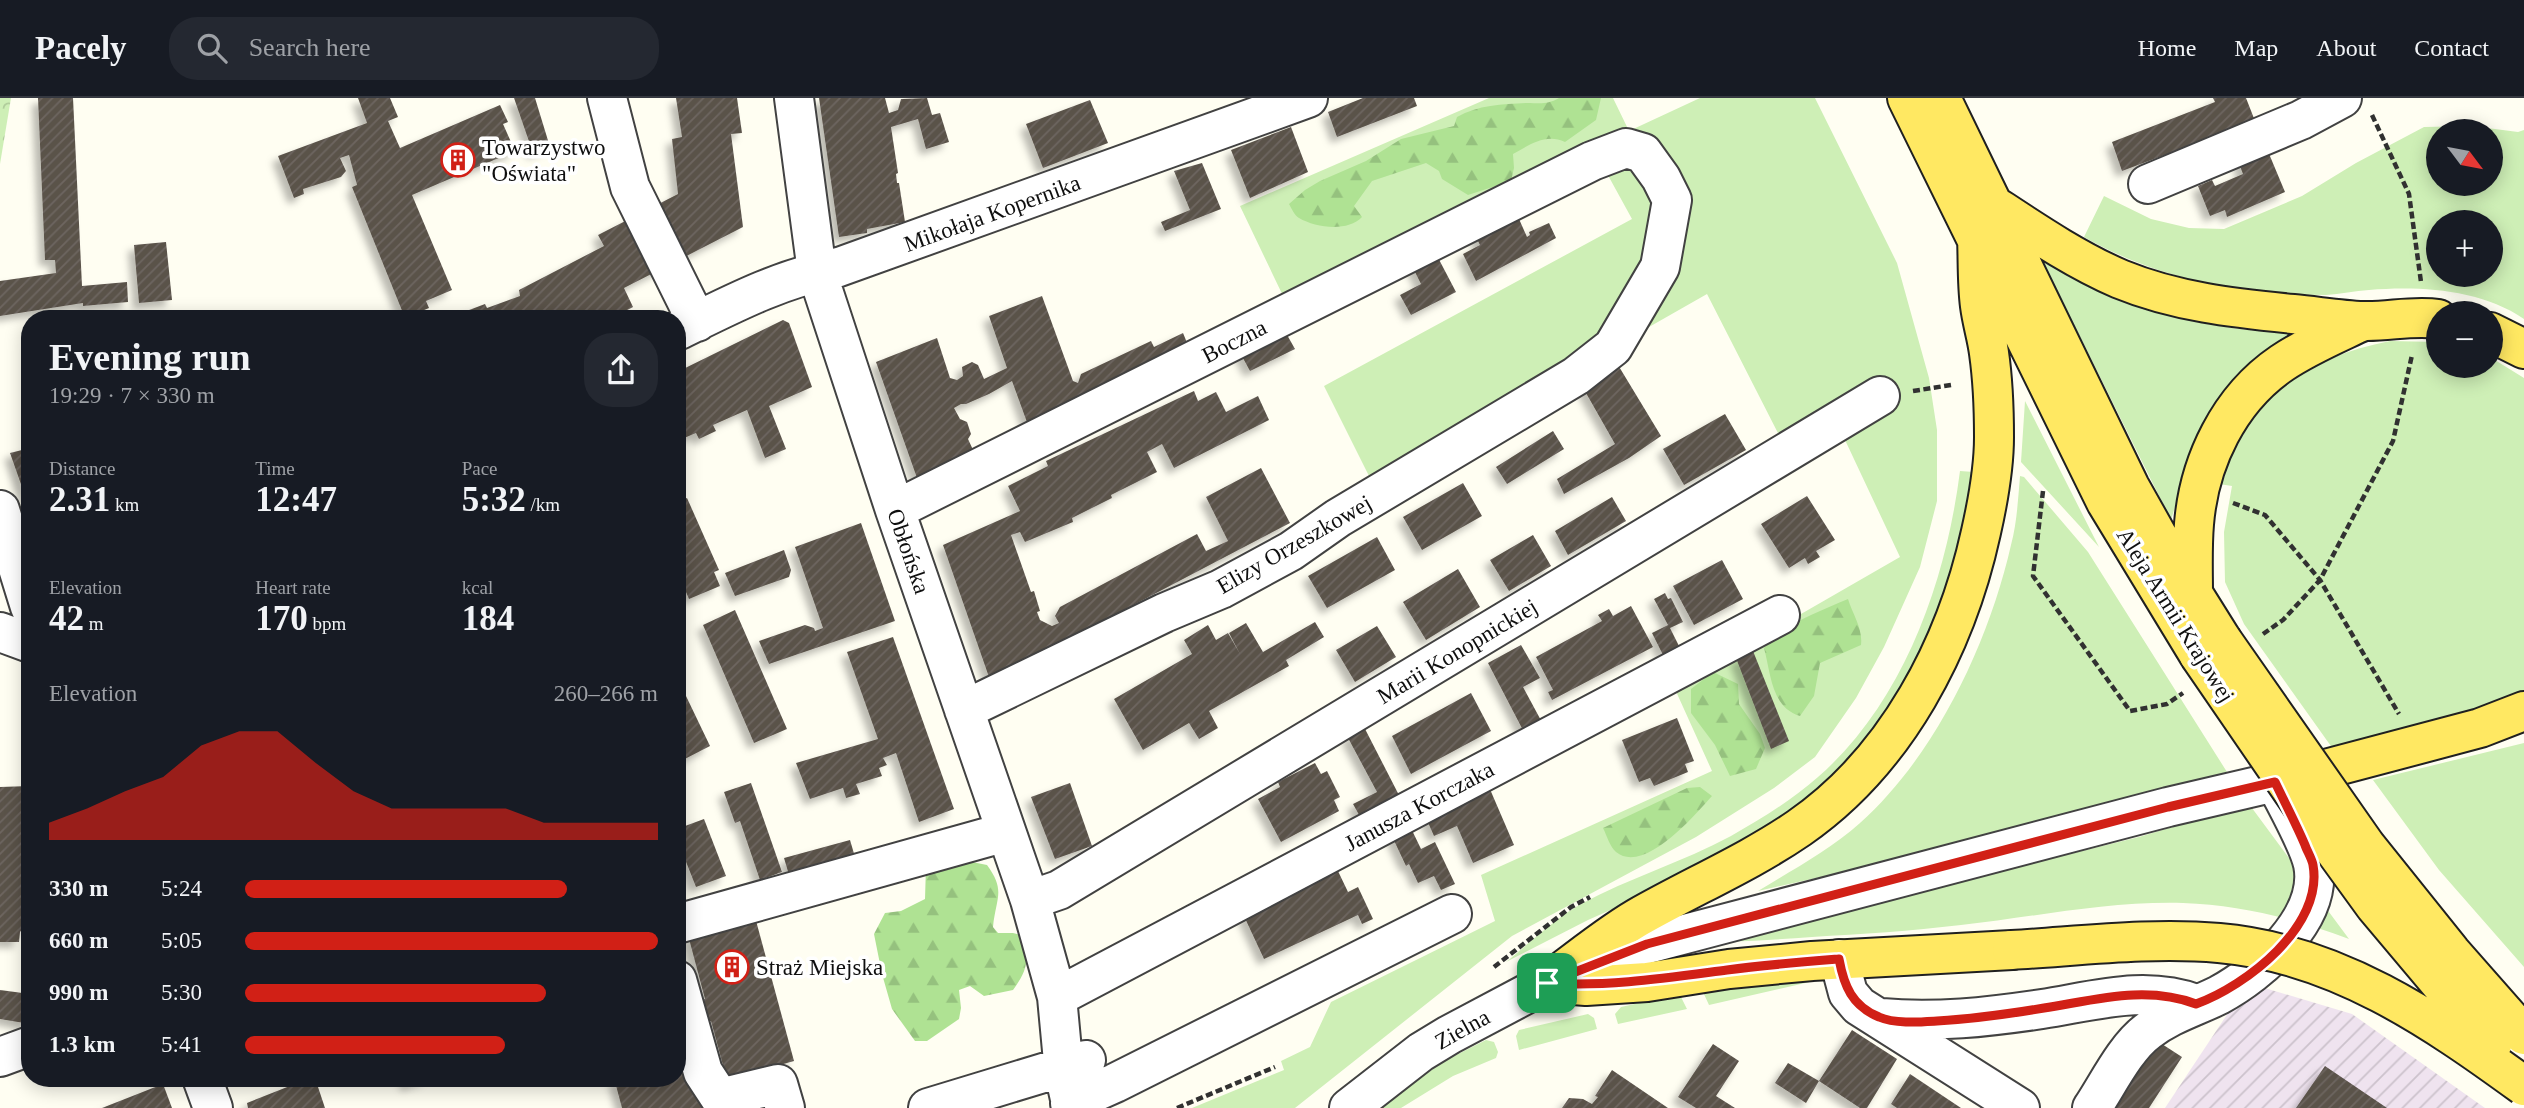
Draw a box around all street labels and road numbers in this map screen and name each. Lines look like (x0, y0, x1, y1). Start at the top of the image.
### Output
street label: Mikołaja Kopernika (901, 170, 1084, 257)
street label: Boczna (1198, 315, 1271, 368)
street label: Elizy Orzeszkowej (1213, 490, 1376, 599)
street label: Obłońska (882, 505, 935, 597)
street label: Aleja Armii Krajowej (2112, 524, 2239, 707)
street label: Marii Konopnickiej (1373, 594, 1542, 709)
street label: Janusza Korczaka (1340, 757, 1498, 856)
street label: Zielna (1430, 1004, 1494, 1055)

